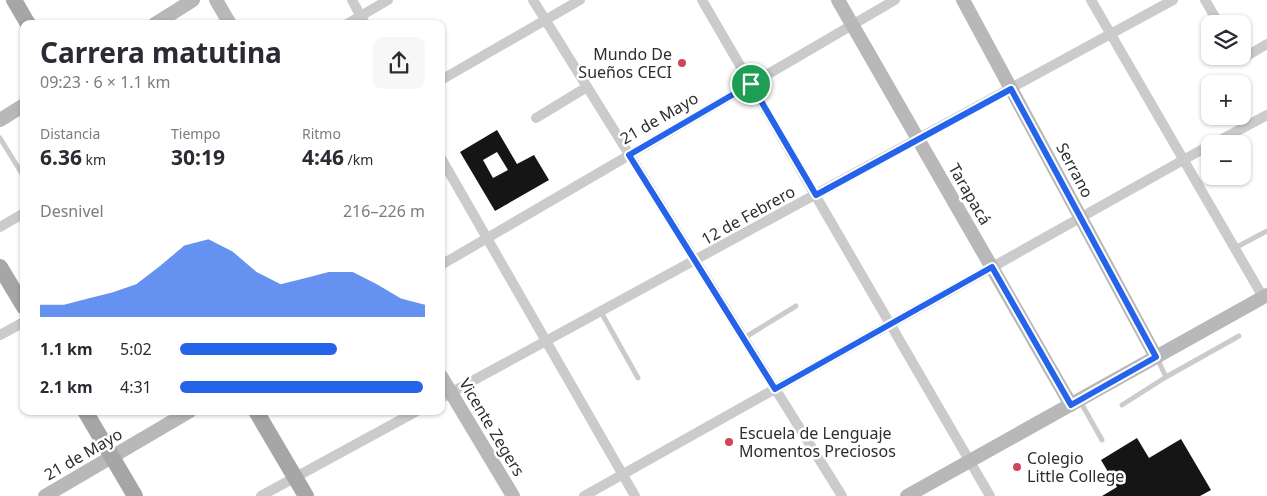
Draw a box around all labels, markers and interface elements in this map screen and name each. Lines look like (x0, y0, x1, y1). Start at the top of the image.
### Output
map controls (1201, 15, 1251, 185)
button: layers (1201, 15, 1251, 65)
text: Carrera matutina (40, 33, 282, 71)
button: share (373, 37, 425, 89)
place label: Mundo De Sueños CECI (578, 43, 672, 83)
marker: Mundo De Sueños CECI (676, 57, 688, 69)
pin (730, 63, 772, 105)
icon: arrive (737, 70, 765, 98)
text: 09:23 · 6 × 1.1 km (40, 71, 170, 93)
button: + (1201, 75, 1251, 125)
street label: 21 de Mayo (616, 87, 702, 149)
text: Distancia (40, 124, 100, 143)
text: Tiempo (171, 124, 220, 143)
text: Ritmo (302, 124, 341, 143)
button: − (1201, 135, 1251, 185)
street label: Serrano (1051, 139, 1099, 201)
text: 6.36 (40, 143, 82, 171)
text: 30:19 (171, 143, 225, 171)
text: 4:46 (302, 143, 344, 171)
text: km (82, 150, 106, 169)
text: /km (344, 150, 373, 169)
street label: Tarapacá (944, 159, 996, 229)
street label: 12 de Febrero (697, 180, 799, 250)
text: Desnivel (40, 200, 104, 222)
text: 216–226 m (343, 200, 425, 222)
text: 1.1 km (40, 338, 92, 360)
text: 5:02 (120, 338, 152, 360)
street label: Vicente Zegers (454, 374, 530, 480)
text: 2.1 km (40, 376, 92, 398)
text: 4:31 (120, 376, 152, 398)
place label: Escuela de Lenguaje Momentos Preciosos (739, 422, 896, 462)
street label: 21 de Mayo (40, 423, 126, 485)
marker: Escuela de Lenguaje Momentos Preciosos (723, 436, 735, 448)
place label: Colegio Little College (1027, 447, 1124, 487)
marker: Colegio Little College (1011, 461, 1023, 473)

